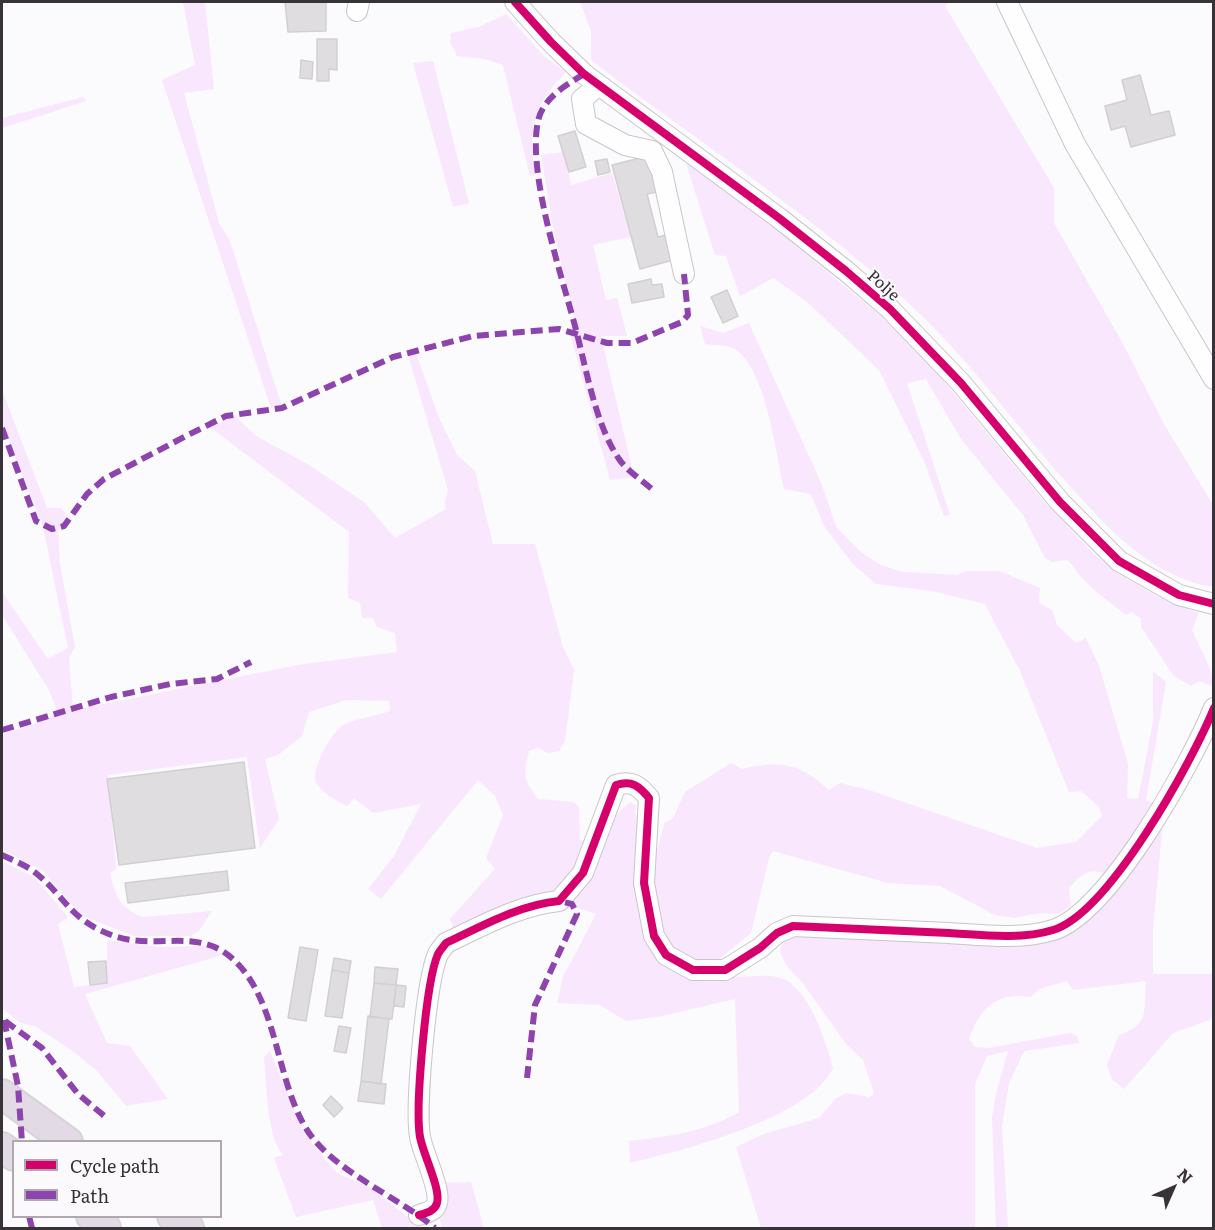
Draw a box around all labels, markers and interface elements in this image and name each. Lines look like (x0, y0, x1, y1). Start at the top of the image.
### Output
street label: Polje (863, 267, 903, 305)
legend (12, 1140, 222, 1218)
text: Cycle path (70, 1152, 159, 1179)
north arrow (1143, 1158, 1203, 1218)
text: N (1172, 1162, 1199, 1189)
text: Path (70, 1182, 109, 1209)

